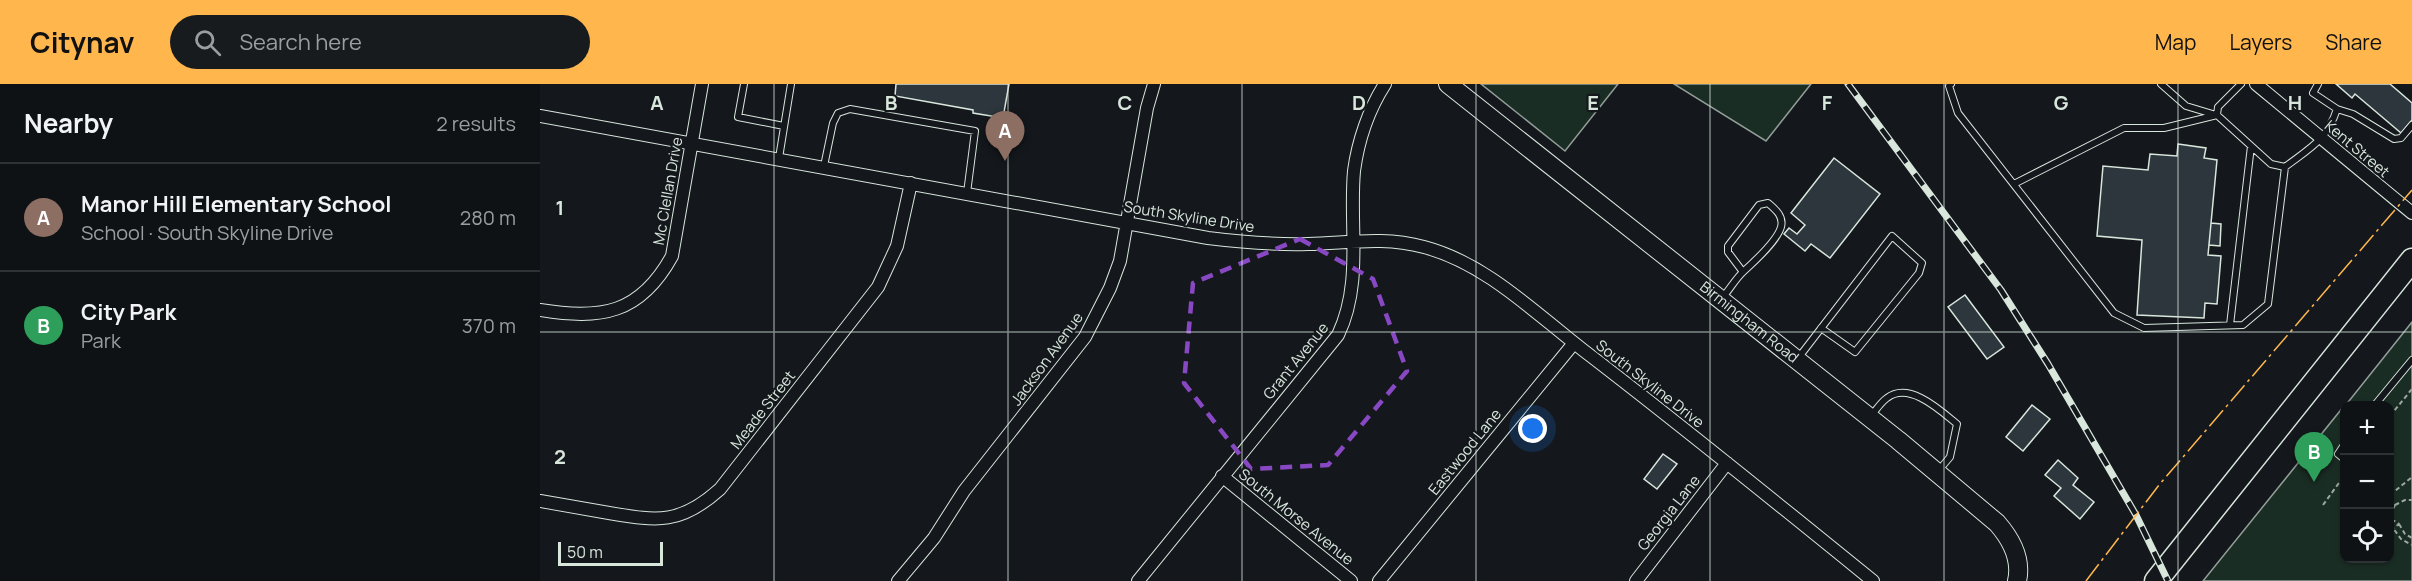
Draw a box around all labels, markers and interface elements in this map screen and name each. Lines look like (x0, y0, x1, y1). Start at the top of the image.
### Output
search box (170, 15, 590, 69)
text: Citynav (30, 23, 134, 61)
icon: search (191, 26, 224, 59)
text: Search here (239, 27, 362, 57)
text: Map (2155, 28, 2196, 56)
text: Layers (2229, 28, 2292, 56)
text: Share (2325, 28, 2382, 56)
text: A (650, 89, 664, 116)
text: B (885, 89, 898, 116)
text: C (1118, 89, 1132, 116)
text: D (1352, 89, 1366, 116)
text: E (1587, 89, 1599, 116)
text: F (1822, 89, 1833, 116)
text: G (2054, 89, 2069, 116)
text: H (2288, 89, 2302, 116)
text: Nearby (24, 105, 113, 141)
text: 2 results (436, 110, 516, 137)
pin: A (986, 112, 1024, 161)
street label: Kent Street (2320, 115, 2394, 182)
street label: Mc Clellan Drive (648, 135, 687, 247)
text: Manor Hill Elementary School (81, 189, 391, 219)
text: 1 (556, 194, 564, 221)
street label: South Skyline Drive (1122, 196, 1256, 237)
text: A (37, 204, 50, 231)
text: 280 m (460, 204, 516, 231)
text: School · South Skyline Drive (81, 219, 333, 246)
street label: Birmingham Road (1696, 276, 1803, 368)
text: City Park (81, 297, 176, 327)
street label: Jackson Avenue (1006, 307, 1088, 410)
text: B (37, 312, 50, 339)
text: 370 m (462, 312, 516, 339)
street label: Grant Avenue (1258, 318, 1333, 404)
text: Park (81, 327, 121, 354)
street label: South Skyline Drive (1592, 335, 1709, 433)
street label: Meade Street (725, 366, 800, 453)
map controls (2340, 401, 2394, 563)
button: + (2340, 401, 2394, 455)
street label: Eastwood Lane (1423, 404, 1506, 499)
your location (1518, 414, 1547, 443)
pin: B (2294, 432, 2334, 482)
text: 2 (554, 443, 566, 470)
button: − (2340, 455, 2394, 509)
street label: South Morse Avenue (1234, 464, 1358, 570)
street label: Georgia Lane (1632, 470, 1705, 555)
button: locate (2340, 509, 2394, 563)
scale bar (558, 539, 663, 566)
text: 50 m (567, 541, 603, 563)

